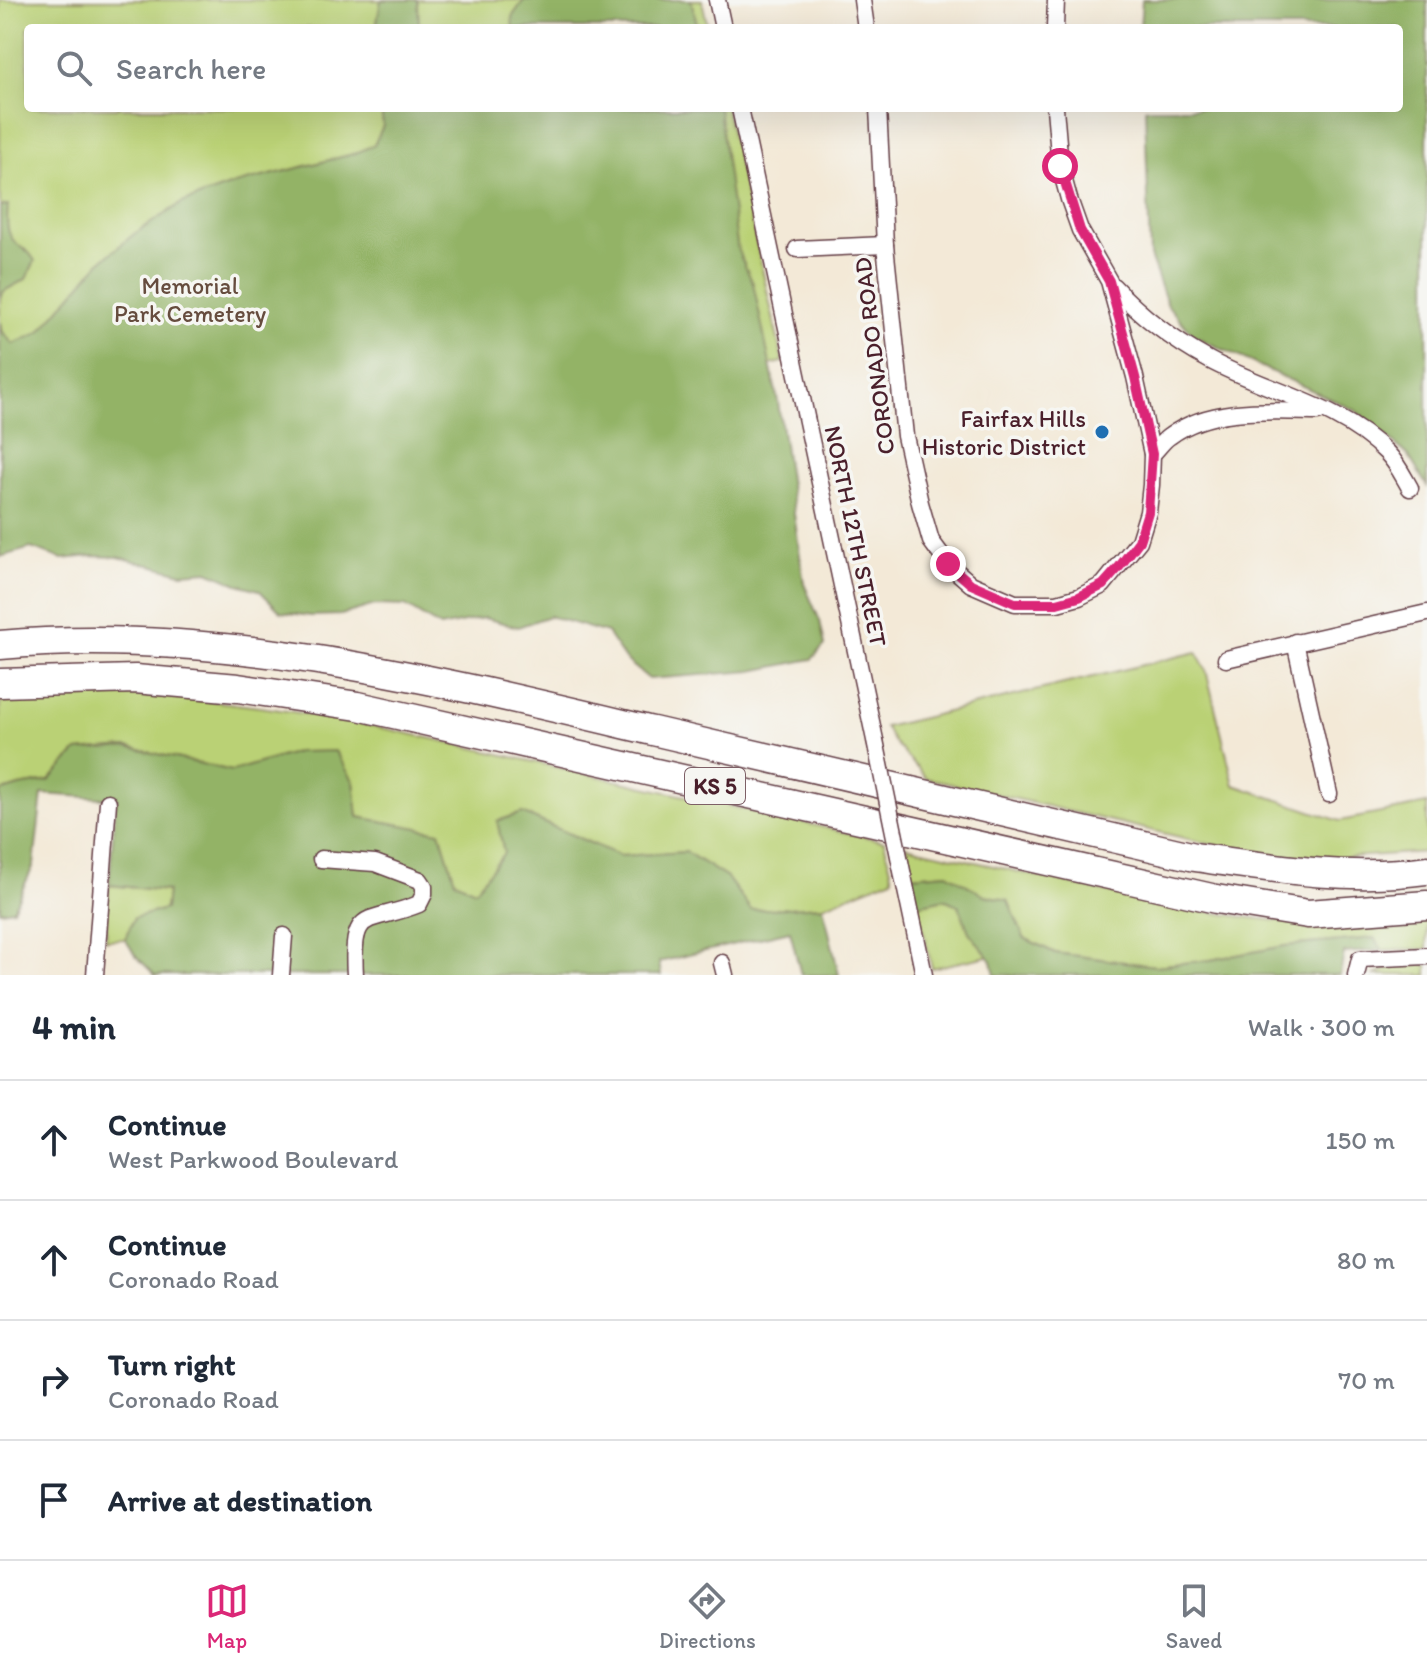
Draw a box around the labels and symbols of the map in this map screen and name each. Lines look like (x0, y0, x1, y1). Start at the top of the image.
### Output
route start (1042, 148, 1078, 184)
street label: CORONADO ROAD (847, 256, 901, 456)
park label: Memorial Park Cemetery (114, 271, 267, 328)
place label: Fairfax Hills Historic District (922, 404, 1086, 461)
street label: NORTH 12TH STREET (818, 423, 894, 650)
marker: Fairfax Hills Historic District (1093, 423, 1111, 441)
route end (930, 546, 966, 582)
road number: KS 5 (685, 768, 745, 804)

